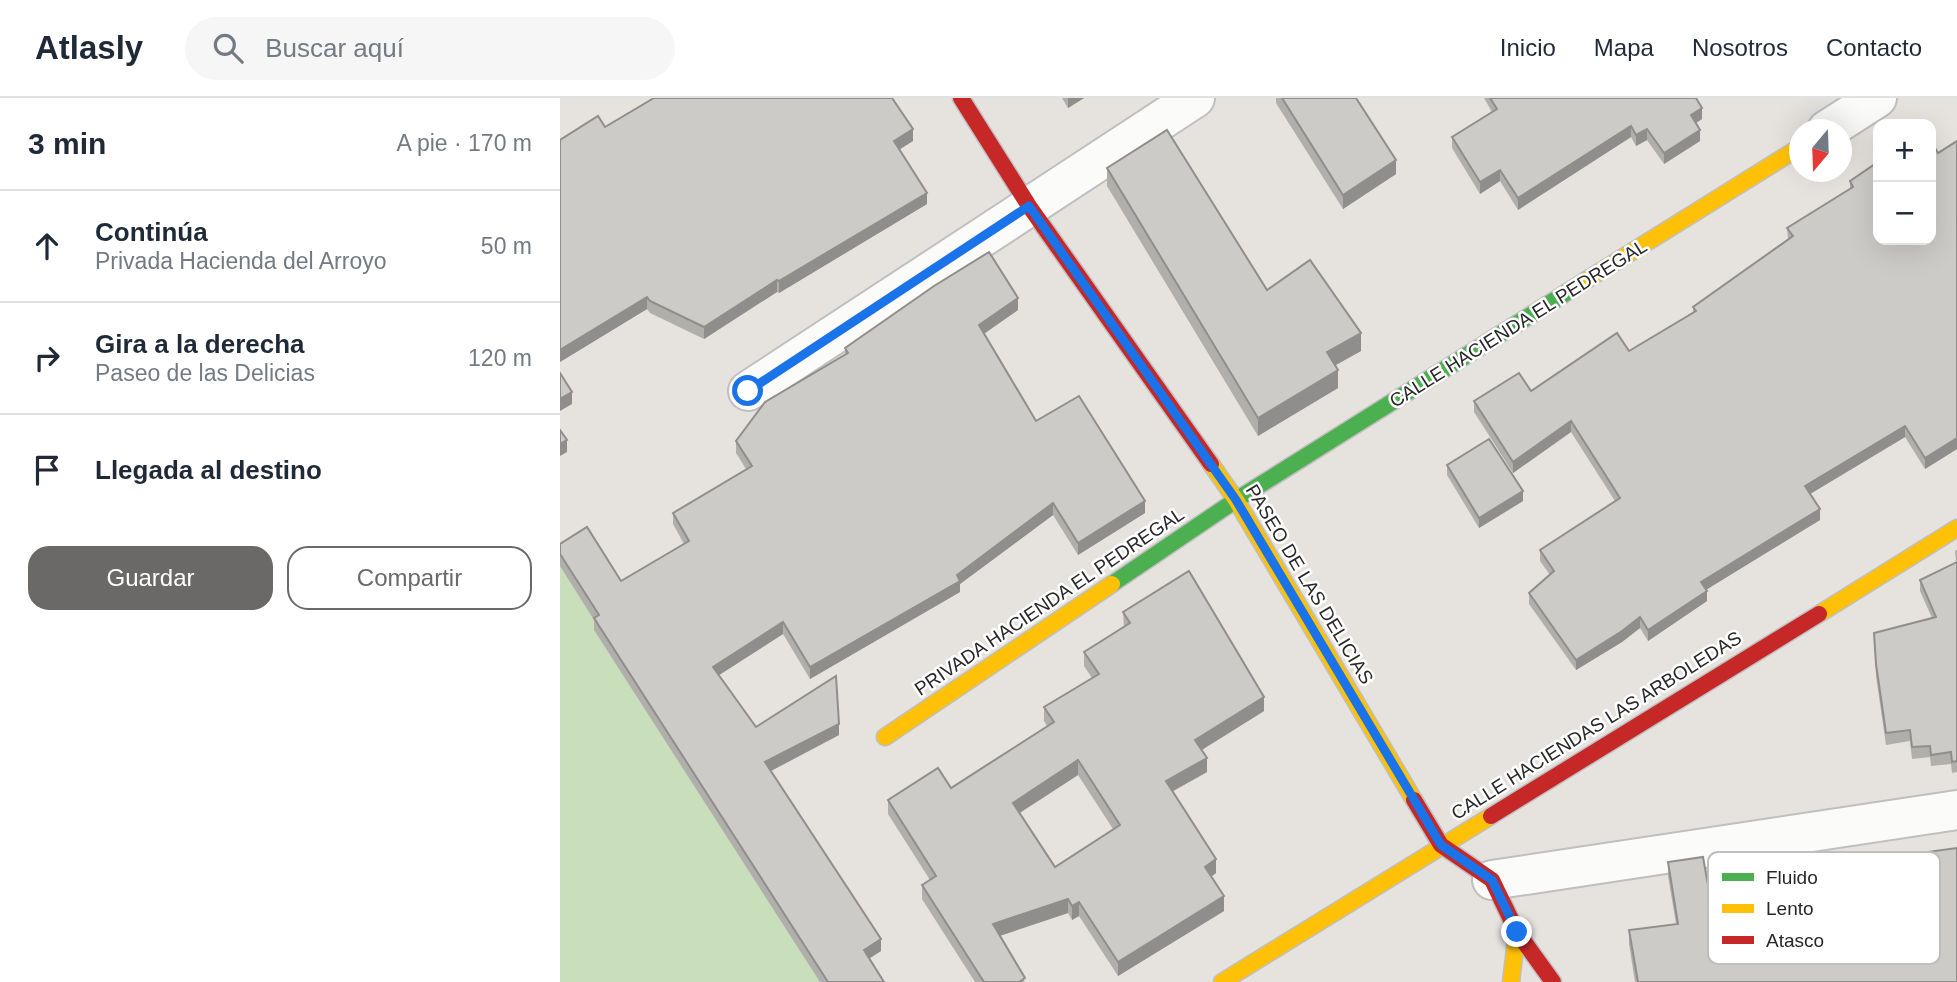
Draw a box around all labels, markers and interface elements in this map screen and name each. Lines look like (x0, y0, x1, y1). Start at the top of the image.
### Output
search box (185, 17, 675, 80)
text: Atlasly (35, 29, 143, 66)
icon: search (209, 29, 247, 67)
text: Buscar aquí (265, 33, 404, 63)
text: Inicio (1500, 34, 1556, 61)
text: Mapa (1594, 34, 1654, 61)
text: Nosotros (1692, 34, 1788, 61)
text: Contacto (1826, 34, 1922, 61)
north arrow (1789, 119, 1852, 182)
map controls (1873, 119, 1936, 245)
button: + (1873, 119, 1936, 182)
text: 3 min (28, 127, 106, 160)
text: A pie · 170 m (396, 130, 532, 156)
button: − (1873, 182, 1936, 245)
text: Continúa (95, 217, 208, 247)
icon: ahead (28, 227, 66, 265)
text: 50 m (481, 233, 532, 259)
street label: CALLE HACIENDA EL PEDREGAL (1386, 235, 1651, 412)
text: Privada Hacienda del Arroyo (95, 248, 387, 274)
text: Gira a la derecha (95, 329, 305, 359)
icon: right (28, 339, 66, 377)
text: 120 m (468, 345, 532, 371)
text: Paseo de las Delicias (95, 360, 315, 386)
route start (732, 375, 763, 406)
icon: arrive (28, 451, 66, 489)
text: Llegada al destino (95, 455, 322, 485)
street label: PASEO DE LAS DELICIAS (1242, 481, 1377, 688)
street label: PRIVADA HACIENDA EL PEDREGAL (911, 503, 1188, 700)
button: Guardar (28, 546, 273, 610)
button: Compartir (287, 546, 532, 610)
street label: CALLE HACIENDAS LAS ARBOLEDAS (1447, 627, 1745, 824)
legend (1708, 852, 1940, 964)
text: Fluido (1766, 867, 1818, 888)
text: Lento (1766, 898, 1814, 919)
route end (1501, 916, 1532, 947)
text: Atasco (1766, 930, 1824, 951)

